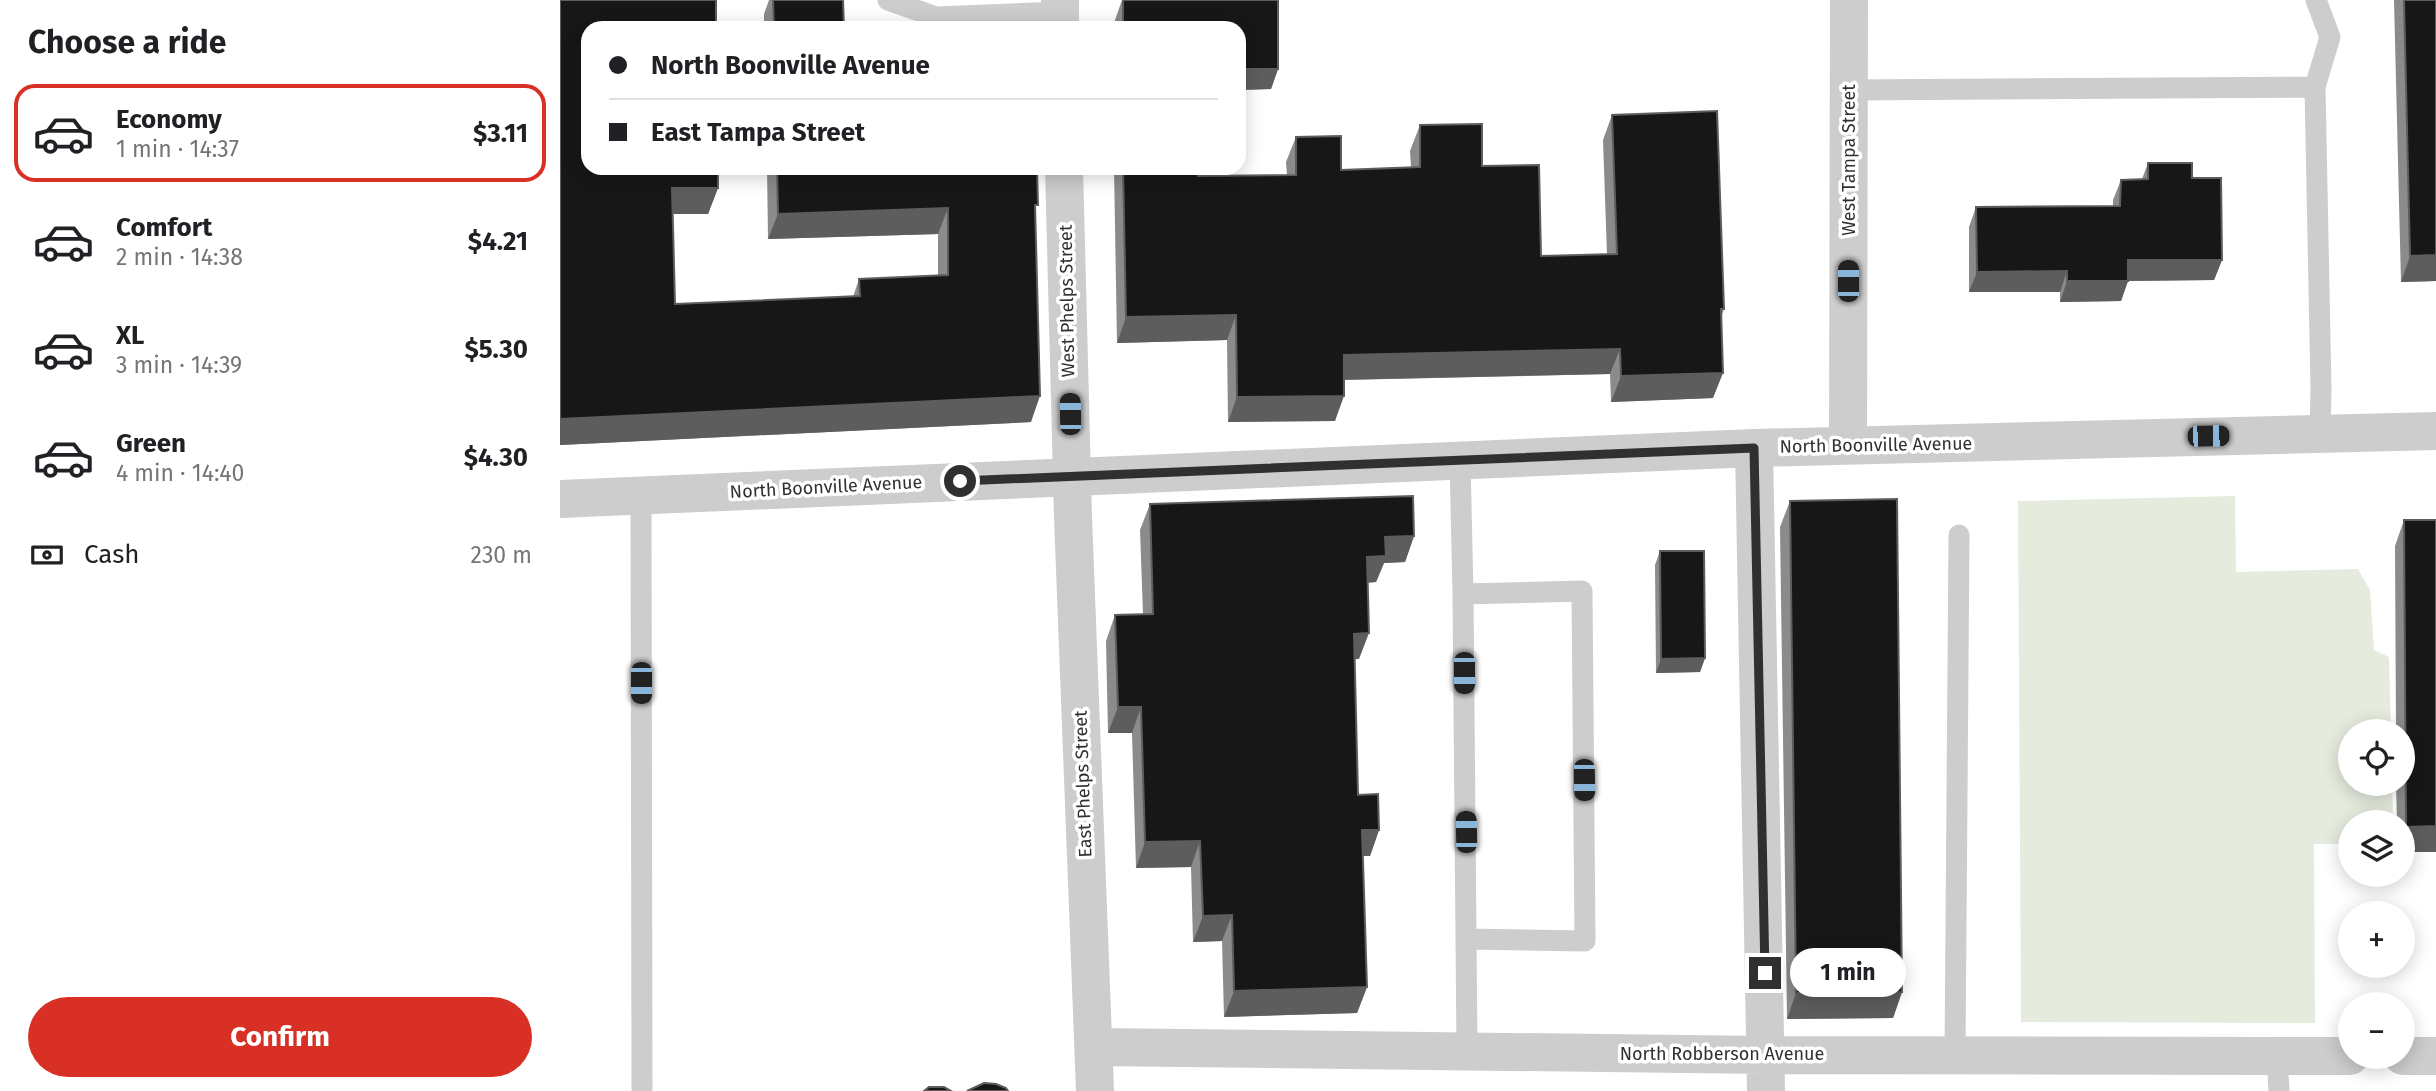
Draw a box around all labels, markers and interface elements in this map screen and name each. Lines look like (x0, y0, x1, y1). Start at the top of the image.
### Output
text: Choose a ride (28, 23, 226, 61)
text: North Boonville Avenue (651, 50, 930, 81)
street label: West Tampa Street (1838, 84, 1860, 236)
icon: car (32, 102, 95, 165)
text: Economy (116, 104, 222, 135)
text: East Tampa Street (651, 117, 865, 148)
text: $3.11 (473, 118, 528, 149)
text: 1 min · 14:37 (116, 135, 239, 163)
icon: car (32, 210, 95, 273)
text: Comfort (116, 212, 212, 243)
street label: West Phelps Street (1055, 224, 1079, 377)
text: $4.21 (468, 226, 528, 257)
text: 2 min · 14:38 (116, 243, 243, 271)
car (1838, 260, 1859, 302)
icon: car (32, 318, 95, 381)
text: XL (116, 320, 144, 351)
text: $5.30 (464, 334, 528, 365)
text: 3 min · 14:39 (116, 351, 242, 379)
car (1060, 393, 1081, 435)
car (2187, 425, 2230, 447)
icon: car (32, 426, 95, 489)
text: Green (116, 428, 186, 459)
street label: North Boonville Avenue (1779, 432, 1973, 458)
text: $4.30 (464, 442, 528, 473)
text: 4 min · 14:40 (116, 459, 244, 487)
route start (944, 465, 976, 497)
street label: North Boonville Avenue (729, 471, 923, 503)
icon: cash (28, 536, 66, 574)
text: Cash (84, 539, 140, 570)
text: 230 m (471, 541, 532, 569)
car (1454, 652, 1475, 694)
car (631, 662, 652, 704)
street label: East Phelps Street (1069, 710, 1097, 858)
map controls (2338, 719, 2415, 1069)
button: locate (2338, 719, 2415, 796)
car (1574, 759, 1595, 801)
button: layers (2338, 810, 2415, 887)
car (1456, 811, 1477, 853)
button: + (2338, 901, 2415, 978)
callout: 1 min (1790, 948, 1905, 998)
route end (1749, 957, 1781, 989)
text: 1 min (1820, 958, 1876, 986)
button: − (2338, 992, 2415, 1069)
button: Confirm (28, 997, 532, 1077)
street label: North Robberson Avenue (1620, 1043, 1824, 1065)

